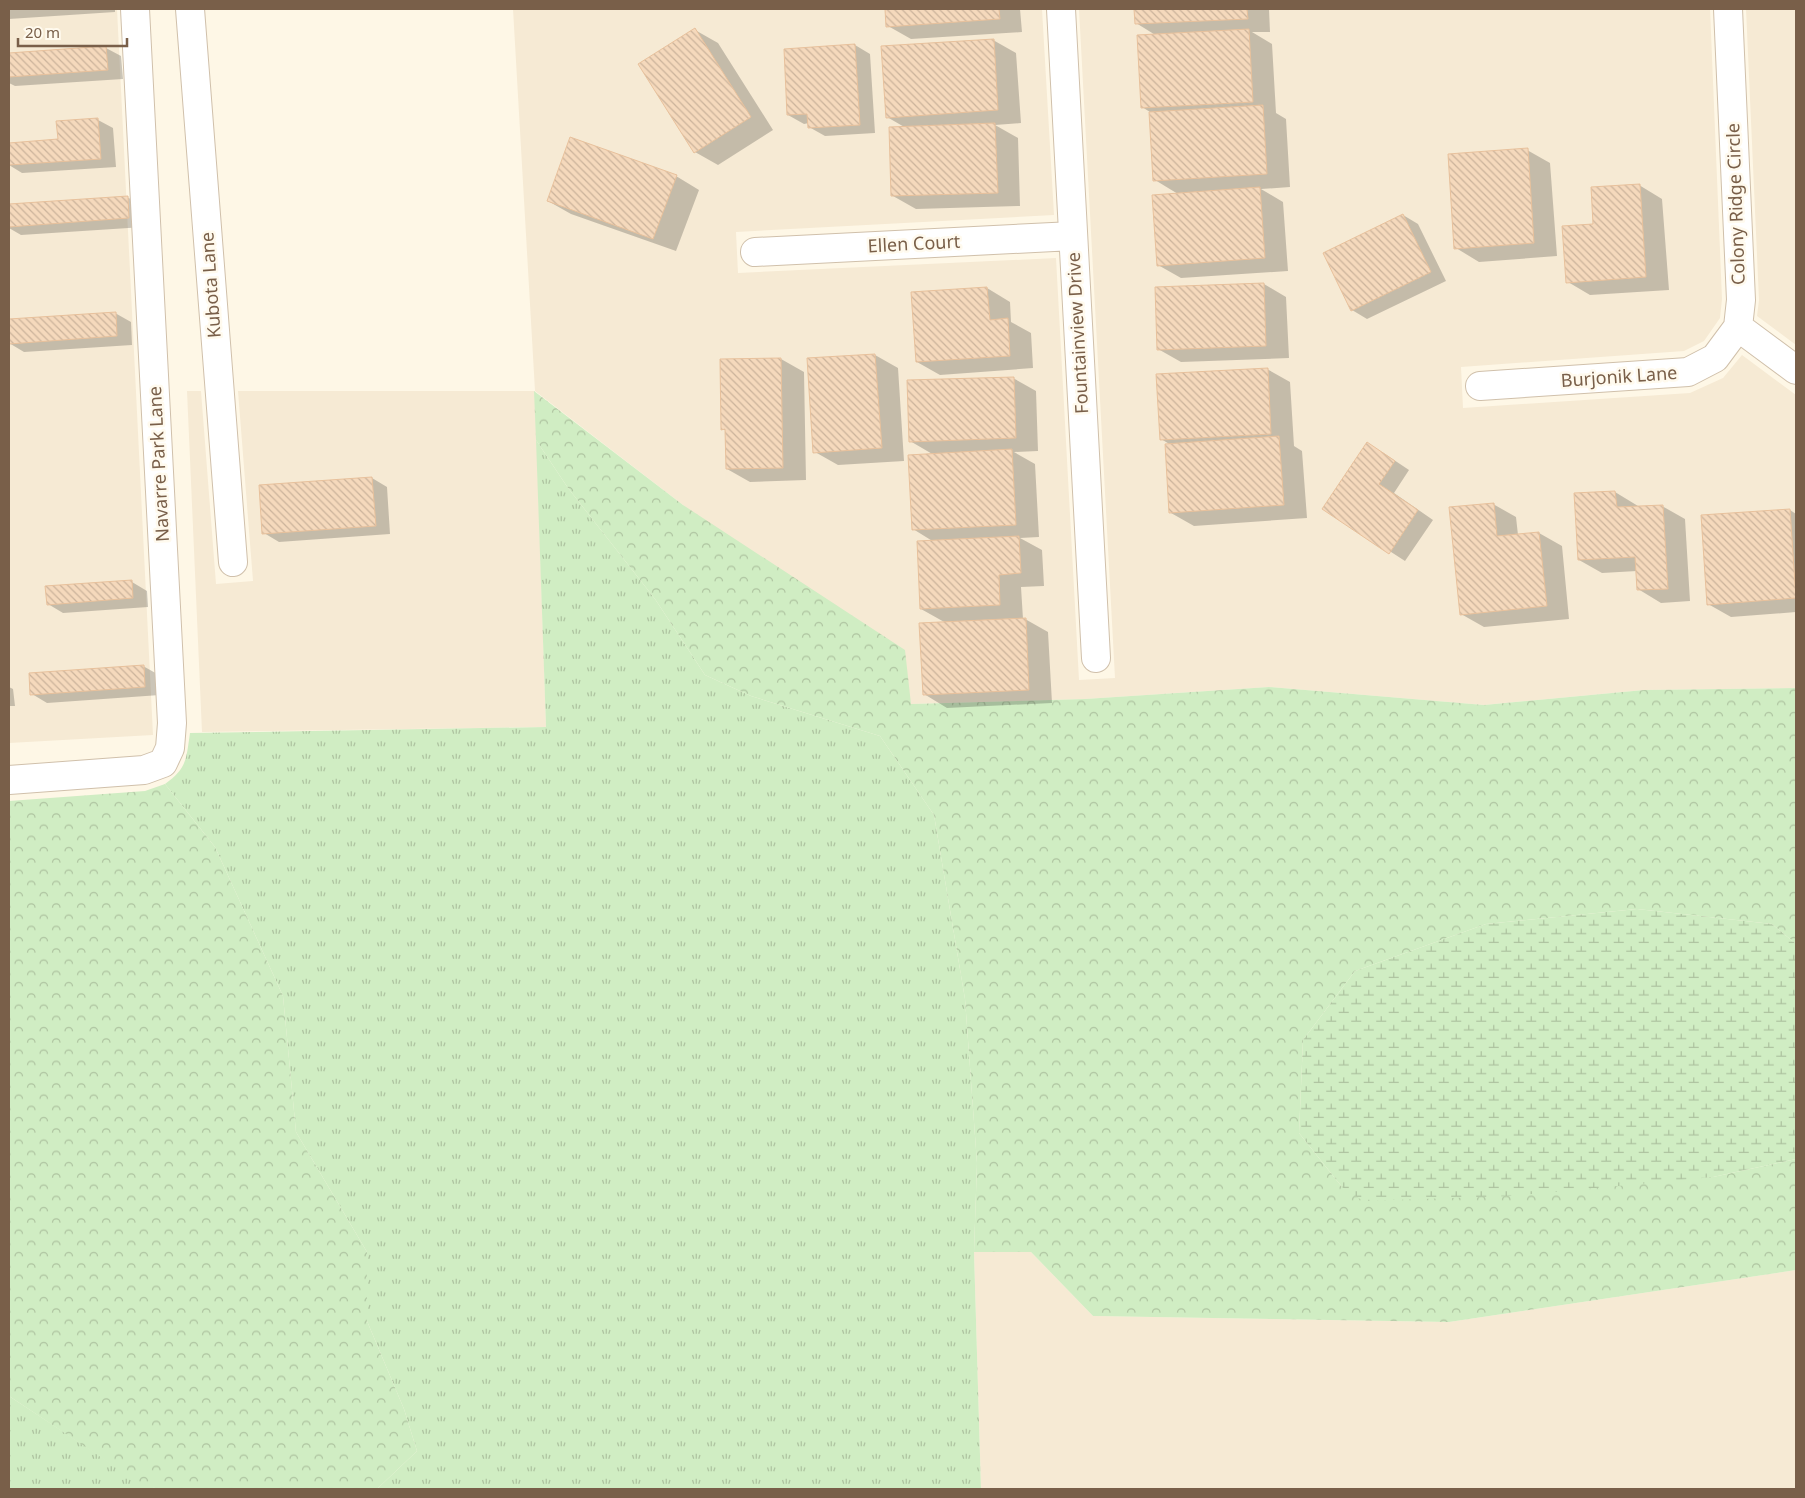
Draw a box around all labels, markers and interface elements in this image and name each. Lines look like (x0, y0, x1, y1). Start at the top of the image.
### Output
scale bar (18, 15, 126, 47)
text: 20 m (25, 22, 60, 42)
street label: Colony Ridge Circle (1720, 123, 1750, 285)
street label: Ellen Court (867, 229, 961, 257)
street label: Kubota Lane (194, 231, 226, 339)
street label: Fountainview Drive (1061, 252, 1093, 414)
street label: Burjonik Lane (1560, 360, 1678, 392)
street label: Navarre Park Lane (142, 386, 174, 543)

